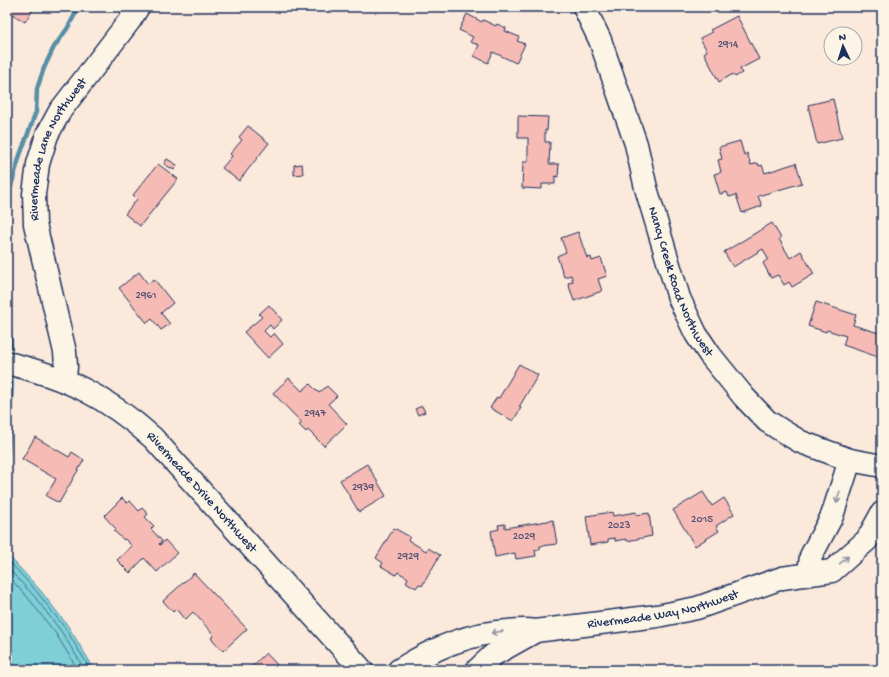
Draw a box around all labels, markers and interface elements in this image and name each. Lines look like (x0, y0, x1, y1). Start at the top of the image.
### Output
north arrow (823, 26, 863, 66)
text: N (838, 32, 846, 44)
house number: 2914 (718, 39, 739, 51)
street label: Rivermeade Lane Northwest (26, 74, 91, 221)
street label: Nancy Creek Road Northwest (645, 205, 717, 361)
house number: 2961 (136, 290, 156, 302)
house number: 2947 (304, 408, 326, 420)
street label: Rivermeade Drive Northwest (143, 428, 261, 557)
house number: 2939 (352, 482, 375, 494)
one-way arrow (834, 491, 841, 504)
house number: 2015 (691, 514, 713, 526)
house number: 2023 (608, 520, 631, 532)
house number: 2029 (513, 531, 536, 543)
house number: 2929 (397, 551, 419, 563)
one-way arrow (839, 556, 849, 565)
street label: Rivermeade Way Northwest (586, 586, 742, 632)
one-way arrow (490, 628, 503, 636)

